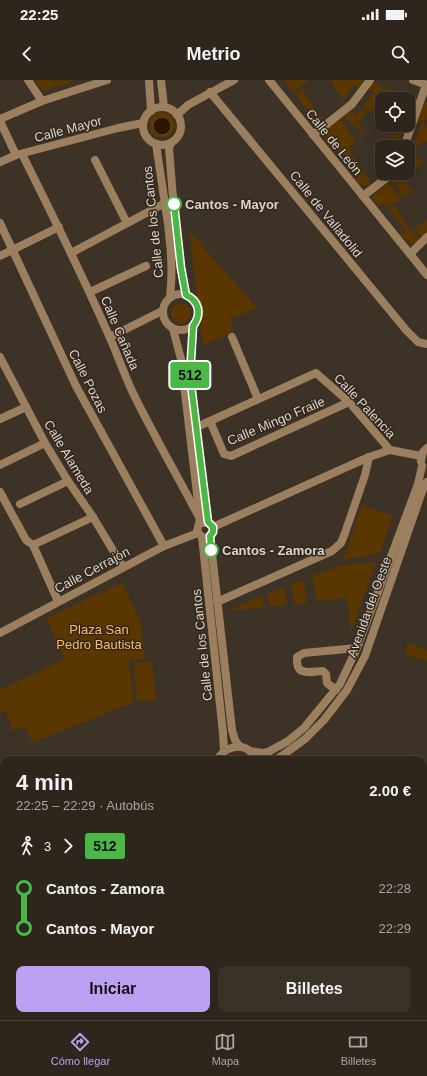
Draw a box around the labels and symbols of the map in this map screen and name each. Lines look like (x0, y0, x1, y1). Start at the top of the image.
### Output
street label: Calle de León (303, 106, 365, 178)
street label: Calle Mayor (33, 113, 104, 145)
street label: Calle de los Cantos (140, 165, 166, 279)
street label: Calle de Valladolid (287, 168, 365, 260)
marker: Cantos - Mayor (166, 196, 182, 212)
place label: Cantos - Mayor (185, 197, 279, 212)
street label: Calle Cañada (98, 294, 143, 373)
street label: Calle Pozas (66, 347, 111, 416)
line badge: 512 (167, 362, 213, 388)
street label: Calle Palencia (331, 370, 399, 442)
street label: Calle Mingo Fraile (225, 394, 327, 448)
street label: Calle Alameda (41, 417, 97, 497)
marker: Cantos - Zamora (203, 542, 219, 558)
place label: Cantos - Zamora (222, 543, 325, 558)
street label: Calle Cerrajón (52, 544, 132, 596)
street label: Avenida del Oeste (344, 555, 394, 659)
street label: Calle de los Cantos (189, 588, 215, 702)
park label: Plaza San Pedro Bautista (56, 622, 142, 652)

